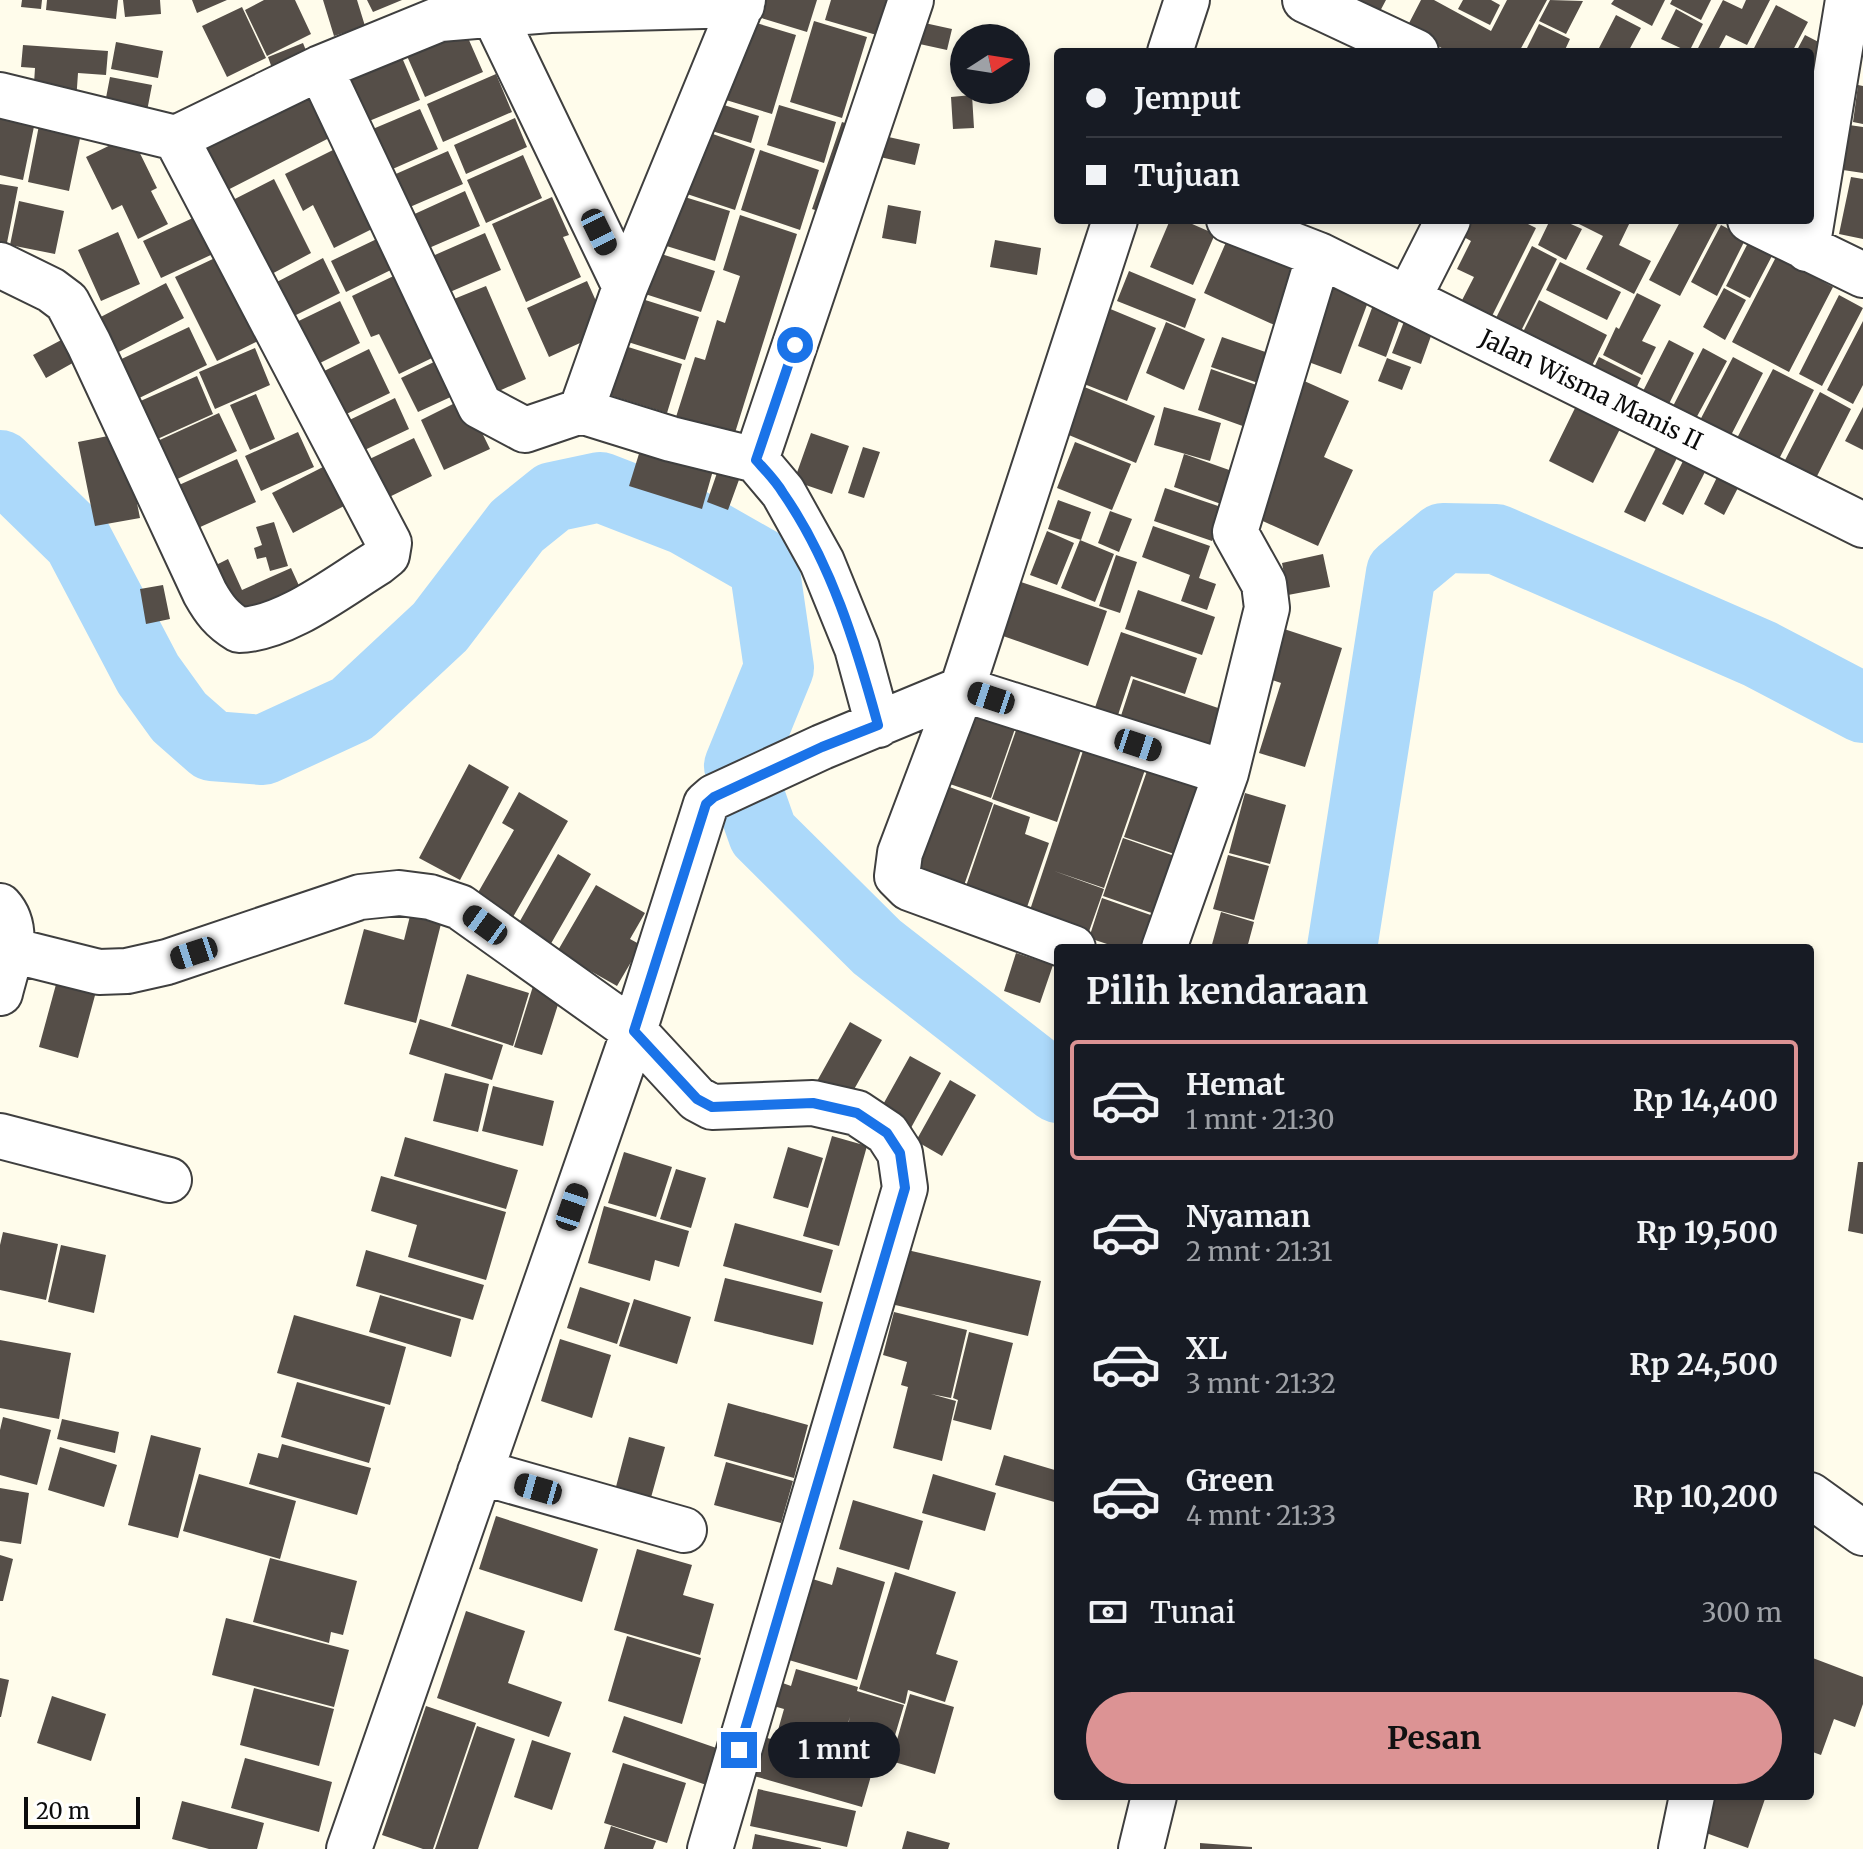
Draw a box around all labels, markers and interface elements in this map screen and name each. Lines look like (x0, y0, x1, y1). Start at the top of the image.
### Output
north arrow (950, 24, 1030, 104)
map controls (950, 24, 1030, 104)
text: Jemput (1134, 79, 1241, 117)
text: Tujuan (1134, 156, 1240, 194)
car (578, 205, 620, 259)
street label: Jalan Wisma Manis II (1474, 322, 1708, 457)
route start (777, 327, 813, 363)
car (964, 679, 1018, 717)
car (1111, 726, 1165, 764)
car (459, 901, 511, 949)
car (167, 934, 221, 972)
text: Pilih kendaraan (1086, 969, 1368, 1014)
icon: car (1090, 1064, 1162, 1136)
text: Hemat (1186, 1065, 1285, 1103)
text: Rp 14,400 (1633, 1081, 1778, 1119)
text: 1 mnt · 21:30 (1186, 1103, 1335, 1136)
car (553, 1180, 591, 1234)
icon: car (1090, 1196, 1162, 1268)
text: Nyaman (1186, 1197, 1311, 1235)
text: Rp 19,500 (1636, 1213, 1778, 1251)
text: 2 mnt · 21:31 (1186, 1235, 1333, 1268)
icon: car (1090, 1328, 1162, 1400)
text: XL (1186, 1329, 1227, 1367)
text: Rp 24,500 (1629, 1345, 1778, 1383)
text: 3 mnt · 21:32 (1186, 1367, 1336, 1400)
icon: car (1090, 1460, 1162, 1532)
text: Green (1186, 1461, 1274, 1499)
car (512, 1471, 564, 1507)
text: Rp 10,200 (1633, 1477, 1778, 1515)
text: 4 mnt · 21:33 (1186, 1499, 1336, 1532)
icon: cash (1086, 1590, 1130, 1634)
text: Tunai (1150, 1593, 1235, 1631)
text: 300 m (1702, 1596, 1782, 1629)
button: Pesan (1086, 1692, 1782, 1784)
callout: 1 mnt (767, 1722, 899, 1778)
route end (721, 1732, 757, 1768)
text: 1 mnt (798, 1733, 870, 1766)
scale bar (24, 1793, 140, 1829)
text: 20 m (36, 1797, 90, 1825)

